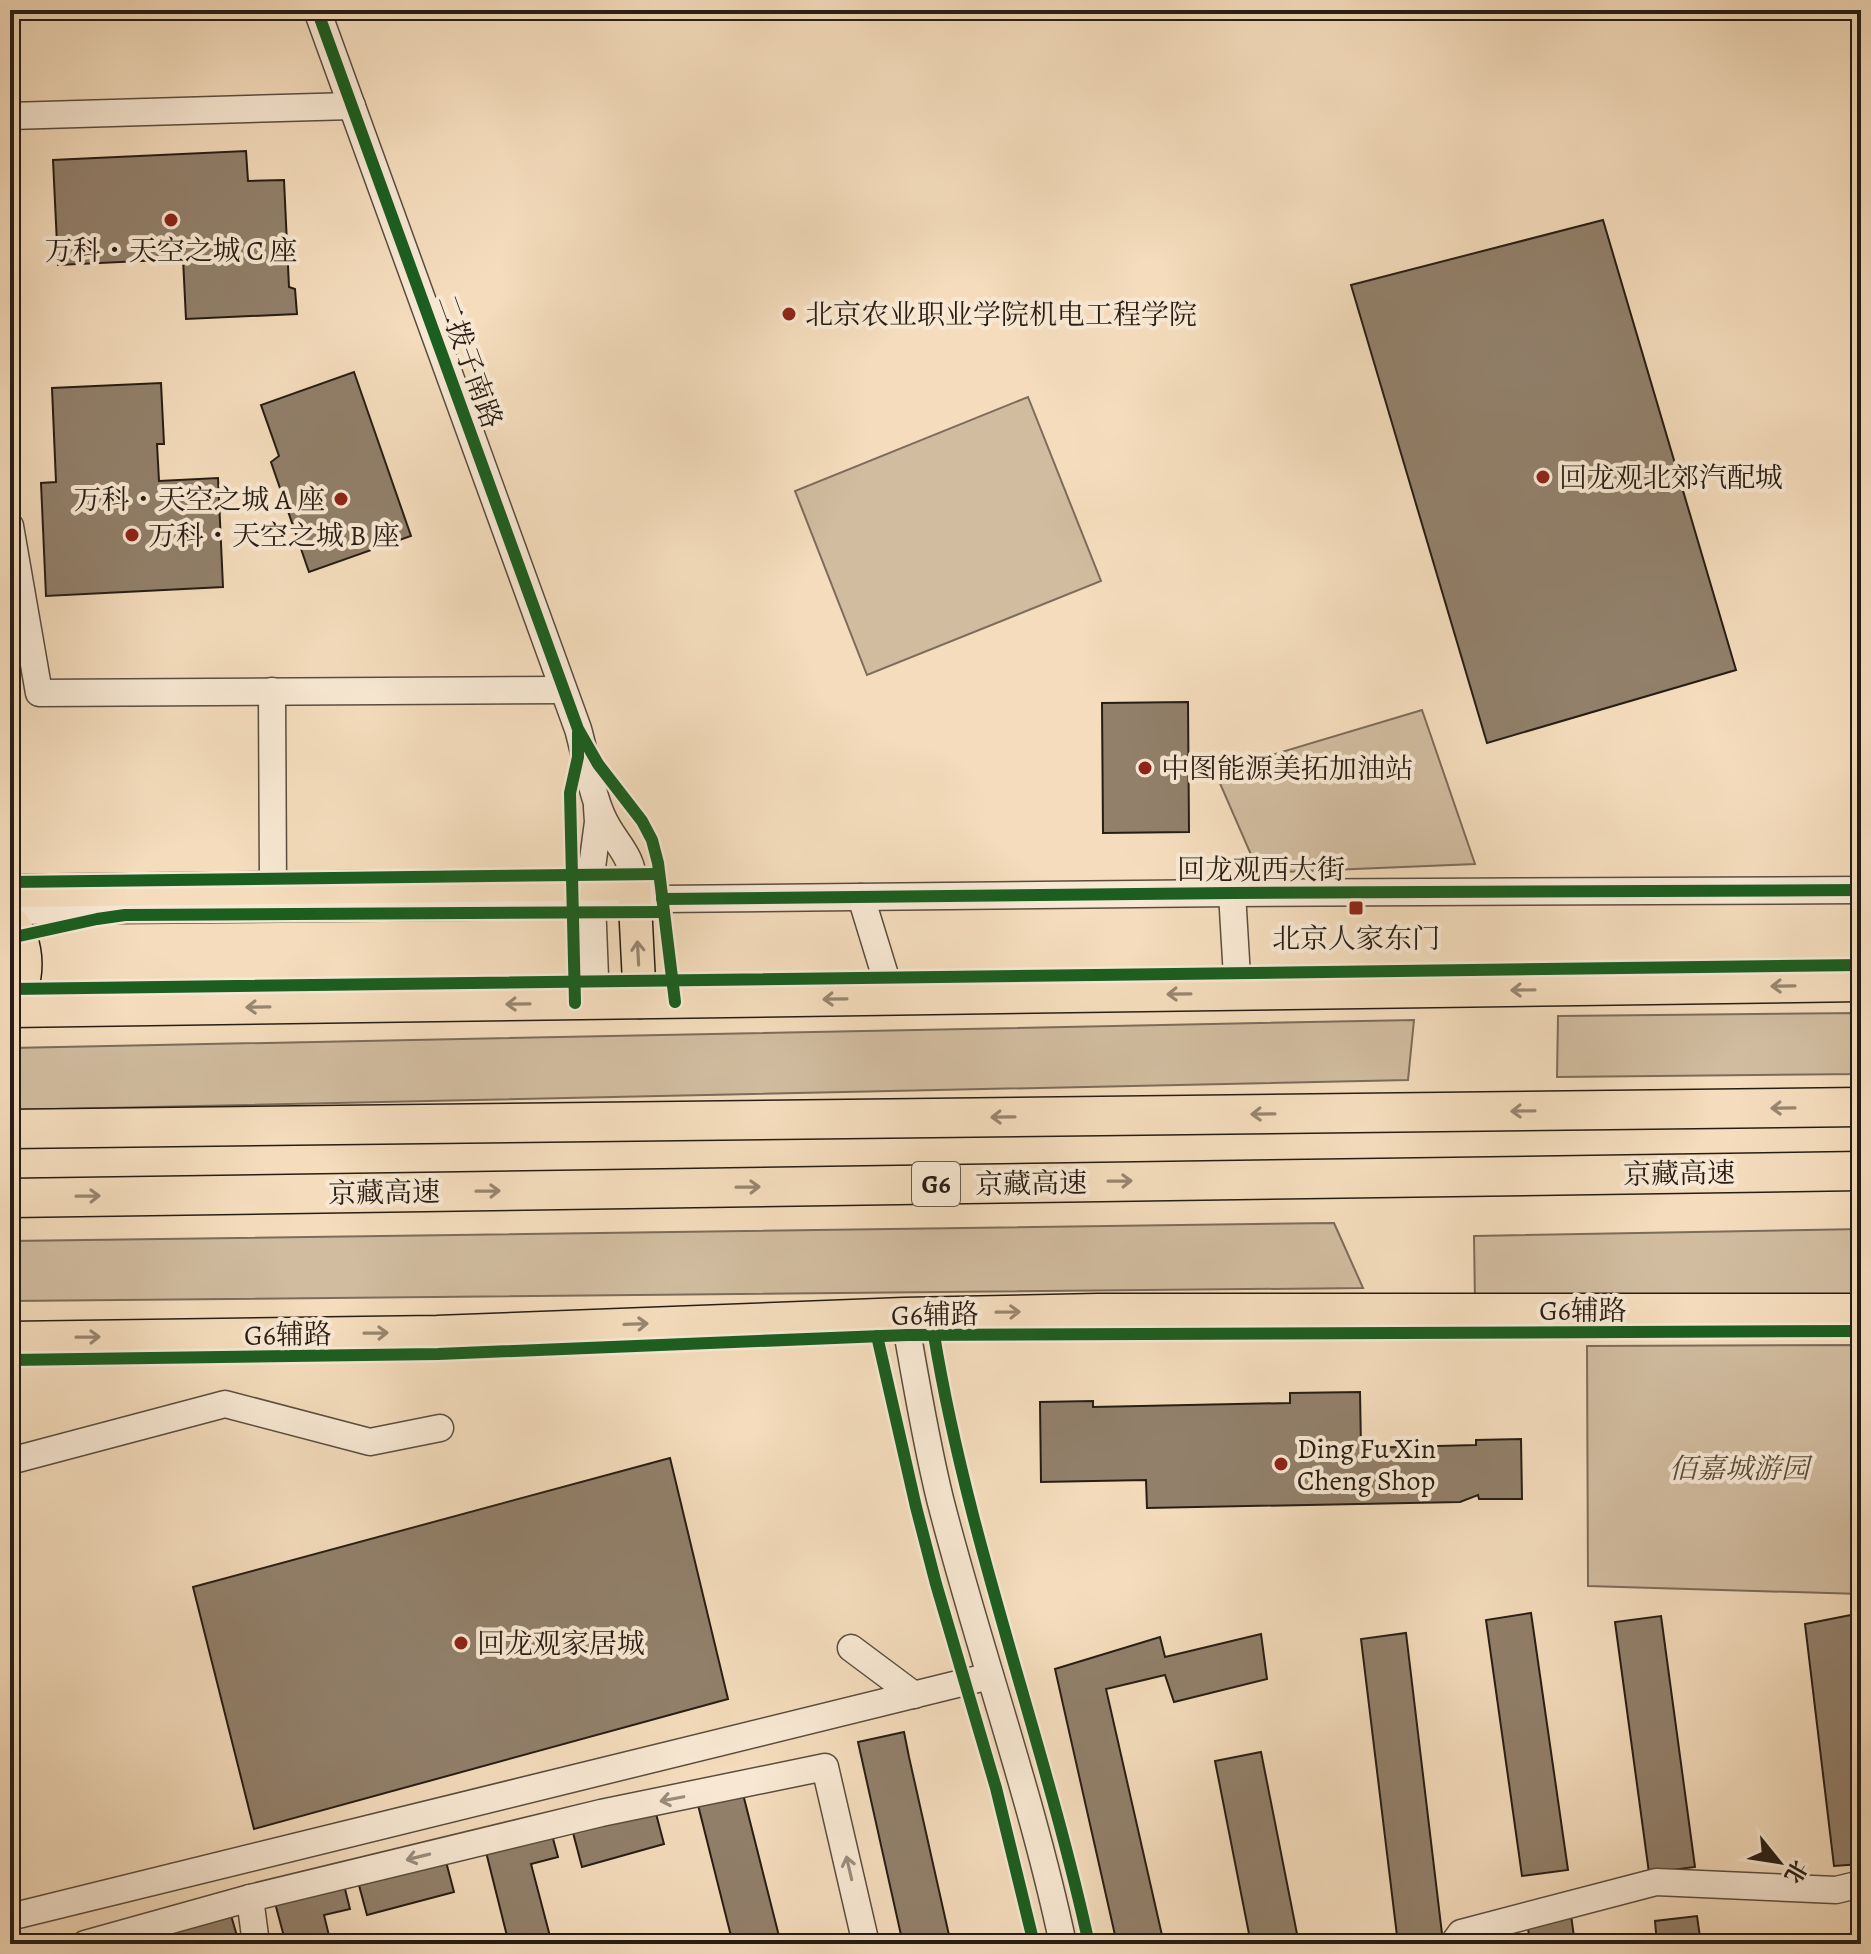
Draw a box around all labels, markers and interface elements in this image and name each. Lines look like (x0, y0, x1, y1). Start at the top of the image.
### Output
marker: 万科・天空之城 C 座 (162, 211, 180, 229)
place label: 万科・天空之城 C 座 (45, 232, 297, 270)
street label: 二拨子南路 (427, 289, 511, 434)
place label: 北京农业职业学院机电工程学院 (805, 296, 1197, 334)
marker: 北京农业职业学院机电工程学院 (780, 305, 798, 323)
place label: 回龙观北郊汽配城 (1559, 459, 1783, 497)
marker: 回龙观北郊汽配城 (1534, 468, 1552, 486)
place label: 万科・天空之城 A 座 (74, 481, 325, 519)
marker: 万科・天空之城 A 座 (332, 490, 350, 508)
place label: 万科・天空之城 B 座 (148, 517, 400, 555)
marker: 万科・天空之城 B 座 (123, 526, 141, 544)
place label: 中图能源美拓加油站 (1161, 750, 1413, 788)
marker: 中图能源美拓加油站 (1136, 759, 1154, 777)
street label: 回龙观西大街 (1177, 851, 1345, 889)
marker: 北京人家东门 (1347, 899, 1365, 917)
place label: 北京人家东门 (1272, 920, 1440, 958)
one-way arrow (630, 940, 645, 967)
one-way arrow (1770, 978, 1797, 994)
one-way arrow (1510, 982, 1537, 997)
one-way arrow (1166, 987, 1193, 1002)
one-way arrow (822, 991, 849, 1007)
one-way arrow (505, 996, 532, 1011)
one-way arrow (245, 999, 272, 1015)
one-way arrow (1770, 1100, 1797, 1116)
one-way arrow (1510, 1103, 1537, 1119)
one-way arrow (1250, 1106, 1277, 1122)
one-way arrow (990, 1109, 1017, 1125)
street label: 京藏高速 (1623, 1154, 1735, 1194)
road number: G6 (912, 1162, 960, 1206)
street label: 京藏高速 (975, 1164, 1087, 1204)
street label: 京藏高速 (328, 1173, 440, 1213)
one-way arrow (1106, 1174, 1133, 1189)
one-way arrow (734, 1179, 761, 1195)
one-way arrow (474, 1183, 501, 1198)
one-way arrow (74, 1189, 101, 1204)
street label: G6辅路 (1539, 1292, 1627, 1330)
street label: G6辅路 (891, 1295, 979, 1335)
one-way arrow (994, 1304, 1021, 1320)
street label: G6辅路 (244, 1315, 332, 1355)
one-way arrow (622, 1317, 649, 1332)
one-way arrow (362, 1325, 389, 1341)
one-way arrow (74, 1329, 101, 1344)
place label: Ding Fu Xin Cheng Shop (1297, 1430, 1436, 1500)
park label: 佰嘉城游园 (1669, 1450, 1813, 1488)
marker: Ding Fu Xin Cheng Shop (1272, 1455, 1290, 1473)
place label: 回龙观家居城 (477, 1625, 645, 1663)
marker: 回龙观家居城 (452, 1634, 470, 1652)
one-way arrow (659, 1792, 685, 1807)
north arrow (1739, 1822, 1819, 1902)
one-way arrow (406, 1851, 432, 1866)
text: 北 (1777, 1854, 1814, 1889)
one-way arrow (840, 1856, 855, 1881)

